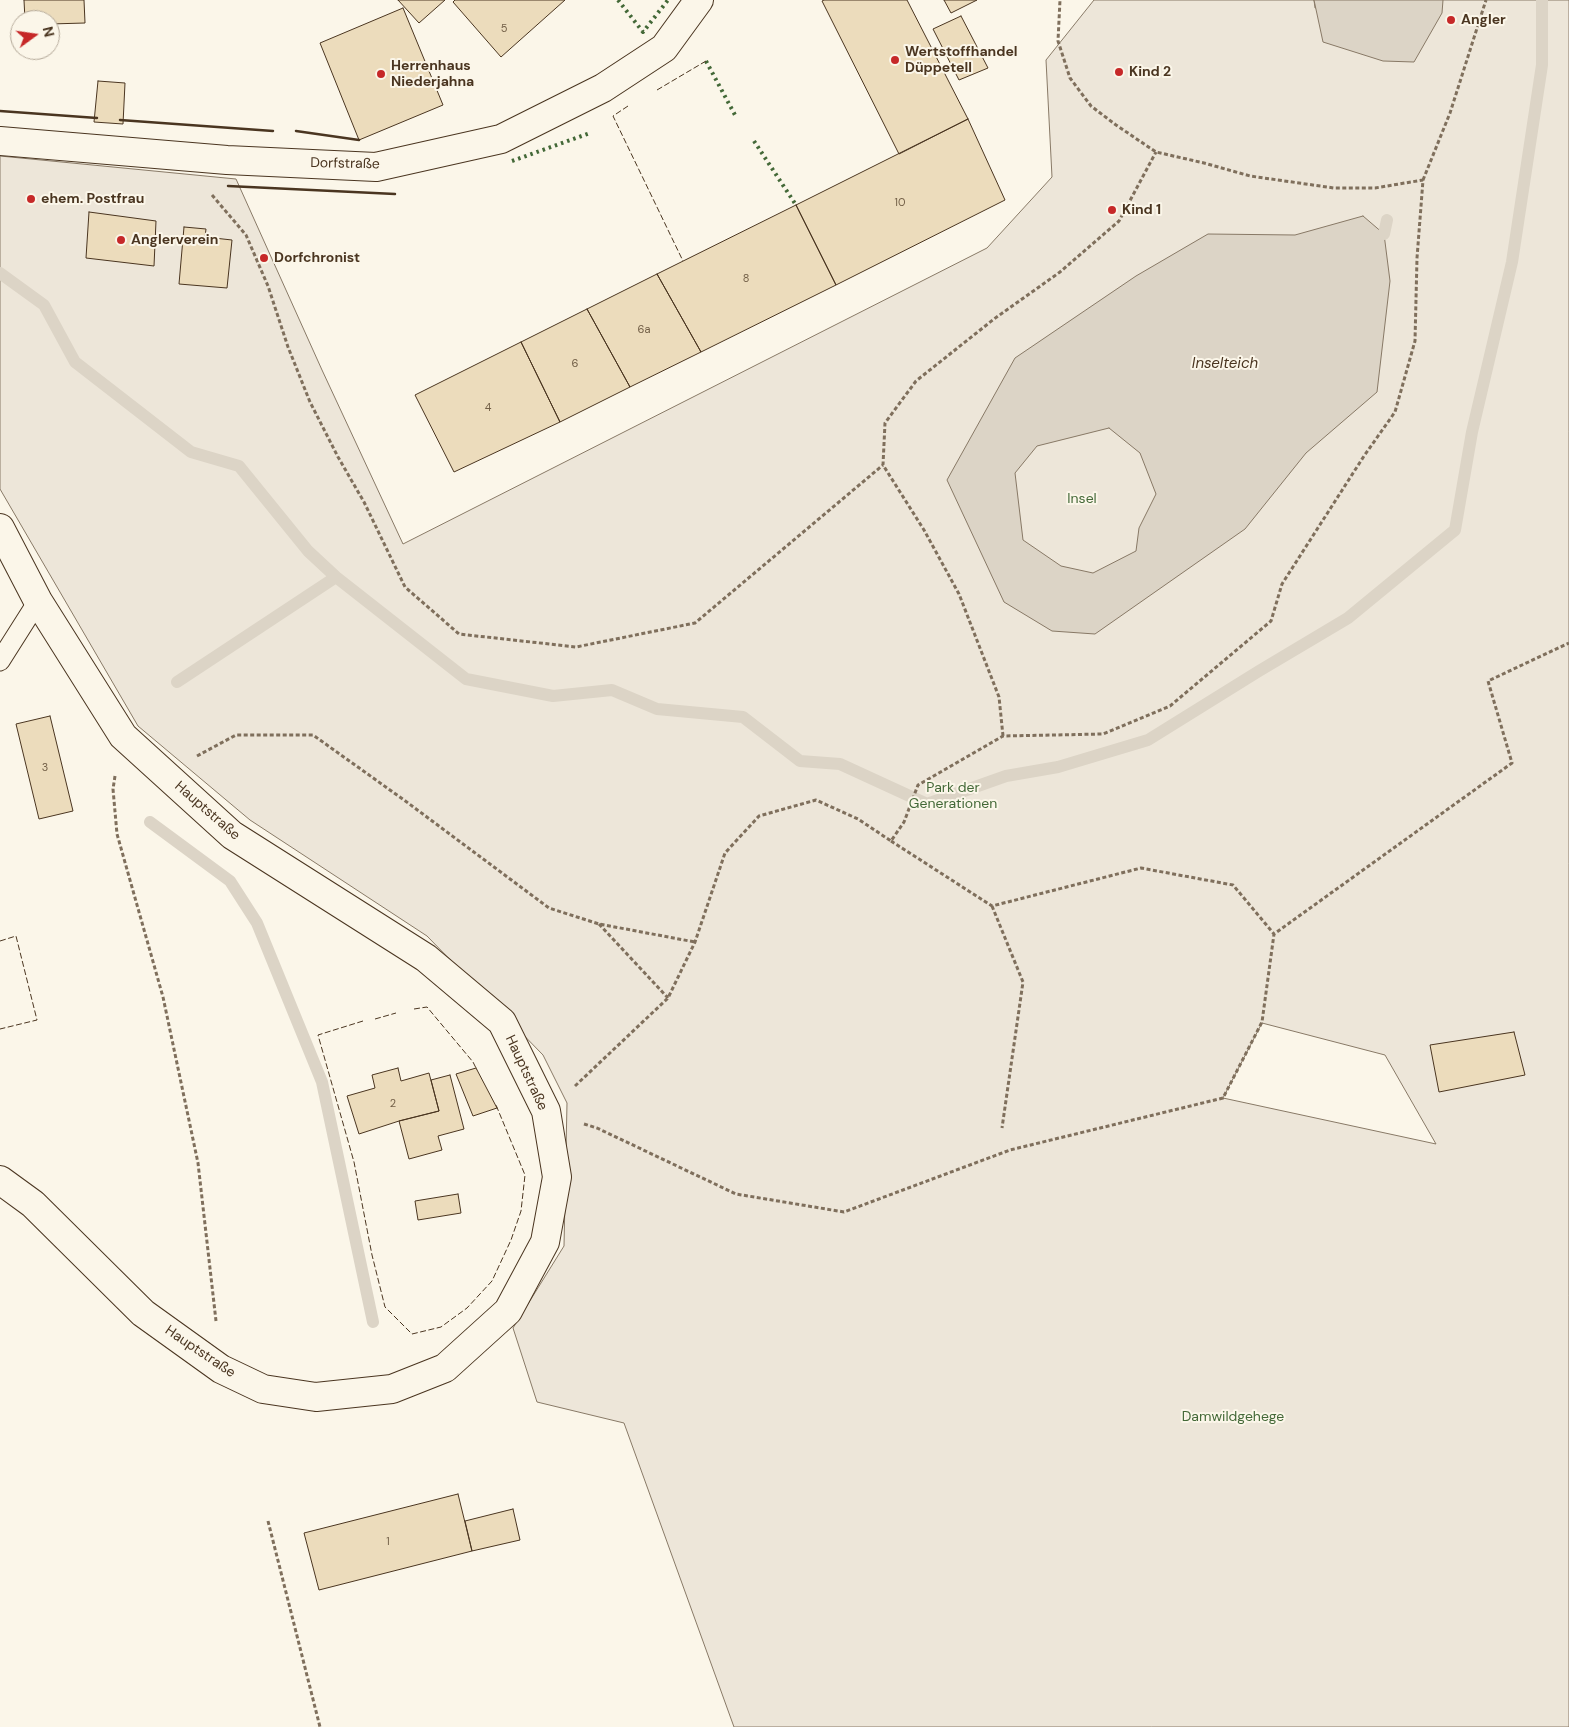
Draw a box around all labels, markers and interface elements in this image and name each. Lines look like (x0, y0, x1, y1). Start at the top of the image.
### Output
north arrow (10, 10, 60, 60)
place label: Angler (1461, 12, 1506, 28)
marker: Angler (1445, 14, 1457, 26)
house number: 5 (501, 22, 507, 36)
text: N (39, 24, 59, 39)
place label: Wertstoffhandel Düppetell (905, 44, 1018, 76)
marker: Wertstoffhandel Düppetell (889, 54, 901, 66)
place label: Herrenhaus Niederjahna (391, 58, 474, 90)
place label: Kind 2 (1129, 64, 1171, 80)
marker: Kind 2 (1113, 66, 1125, 78)
marker: Herrenhaus Niederjahna (375, 68, 387, 80)
street label: Dorfstraße (310, 155, 380, 173)
place label: ehem. Postfrau (41, 191, 144, 207)
marker: ehem. Postfrau (25, 193, 37, 205)
house number: 10 (895, 196, 905, 210)
place label: Kind 1 (1122, 202, 1161, 218)
marker: Kind 1 (1106, 204, 1118, 216)
place label: Anglerverein (131, 232, 218, 248)
marker: Anglerverein (115, 234, 127, 246)
place label: Dorfchronist (274, 250, 360, 266)
marker: Dorfchronist (258, 252, 270, 264)
house number: 8 (743, 272, 749, 286)
house number: 6a (638, 323, 650, 337)
water label: Inselteich (1192, 355, 1258, 373)
house number: 6 (572, 357, 578, 371)
house number: 4 (485, 401, 491, 415)
park label: Insel (1067, 491, 1097, 507)
house number: 3 (42, 761, 48, 775)
street label: Hauptstraße (171, 778, 243, 844)
park label: Park der Generationen (909, 780, 997, 812)
street label: Hauptstraße (501, 1033, 551, 1113)
house number: 2 (390, 1097, 396, 1111)
street label: Hauptstraße (162, 1322, 238, 1382)
park label: Damwildgehege (1182, 1409, 1284, 1425)
house number: 1 (386, 1535, 390, 1549)

